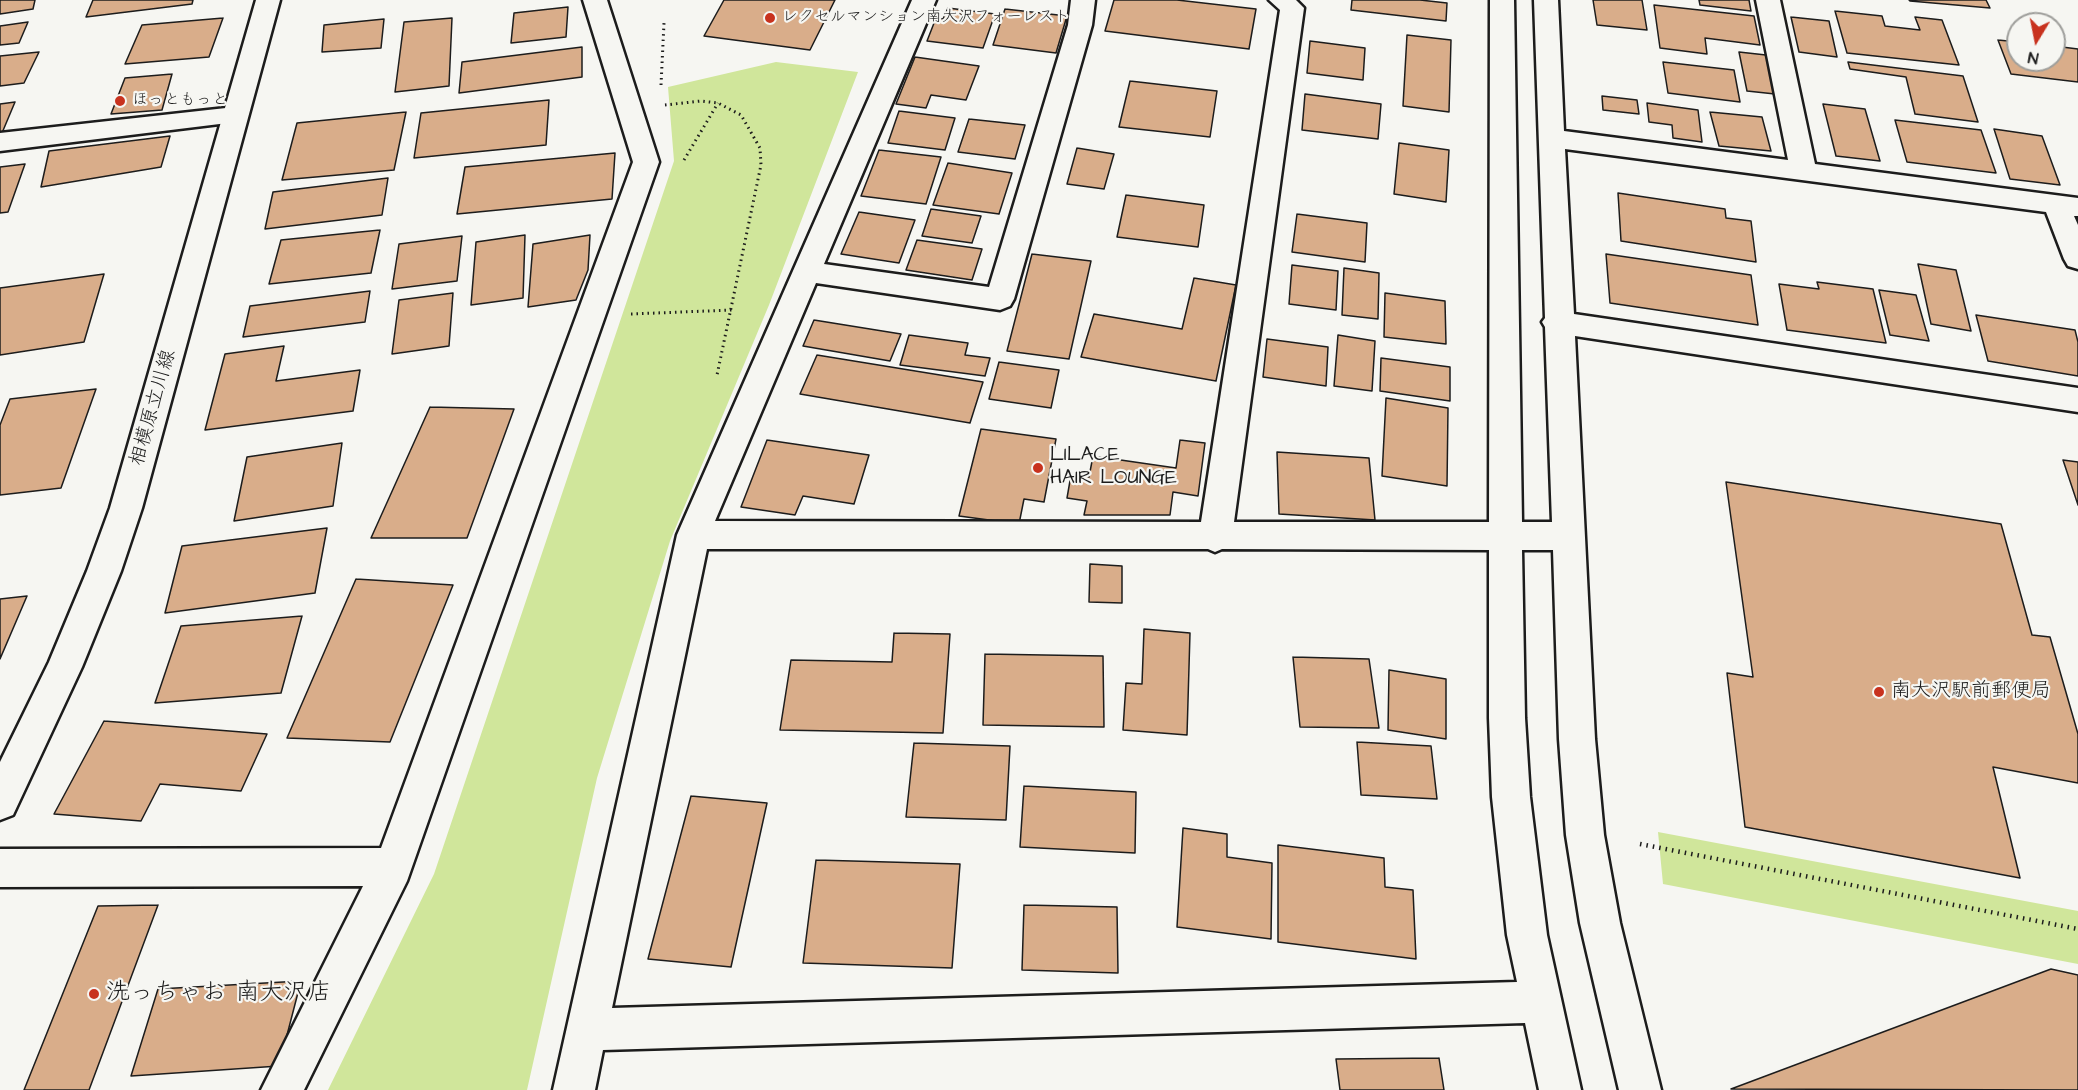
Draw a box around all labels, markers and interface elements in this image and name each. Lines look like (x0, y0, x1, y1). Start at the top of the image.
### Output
place label: レクセルマンション南大沢フォーレスト (782, 8, 1070, 28)
marker: レクセルマンション南大沢フォーレスト (763, 11, 777, 25)
north arrow (2006, 12, 2066, 72)
text: N (2026, 46, 2040, 69)
place label: ほっともっと (132, 91, 228, 111)
marker: ほっともっと (113, 94, 127, 108)
street label: 相模原立川線 (126, 347, 182, 469)
place label: LILACE HAIR LOUNGE (1050, 444, 1177, 491)
marker: LILACE HAIR LOUNGE (1031, 461, 1045, 475)
place label: 南大沢駅前郵便局 (1891, 680, 2051, 704)
marker: 南大沢駅前郵便局 (1872, 685, 1886, 699)
place label: 洗っちゃお 南大沢店 (106, 980, 332, 1008)
marker: 洗っちゃお 南大沢店 (87, 987, 101, 1001)

